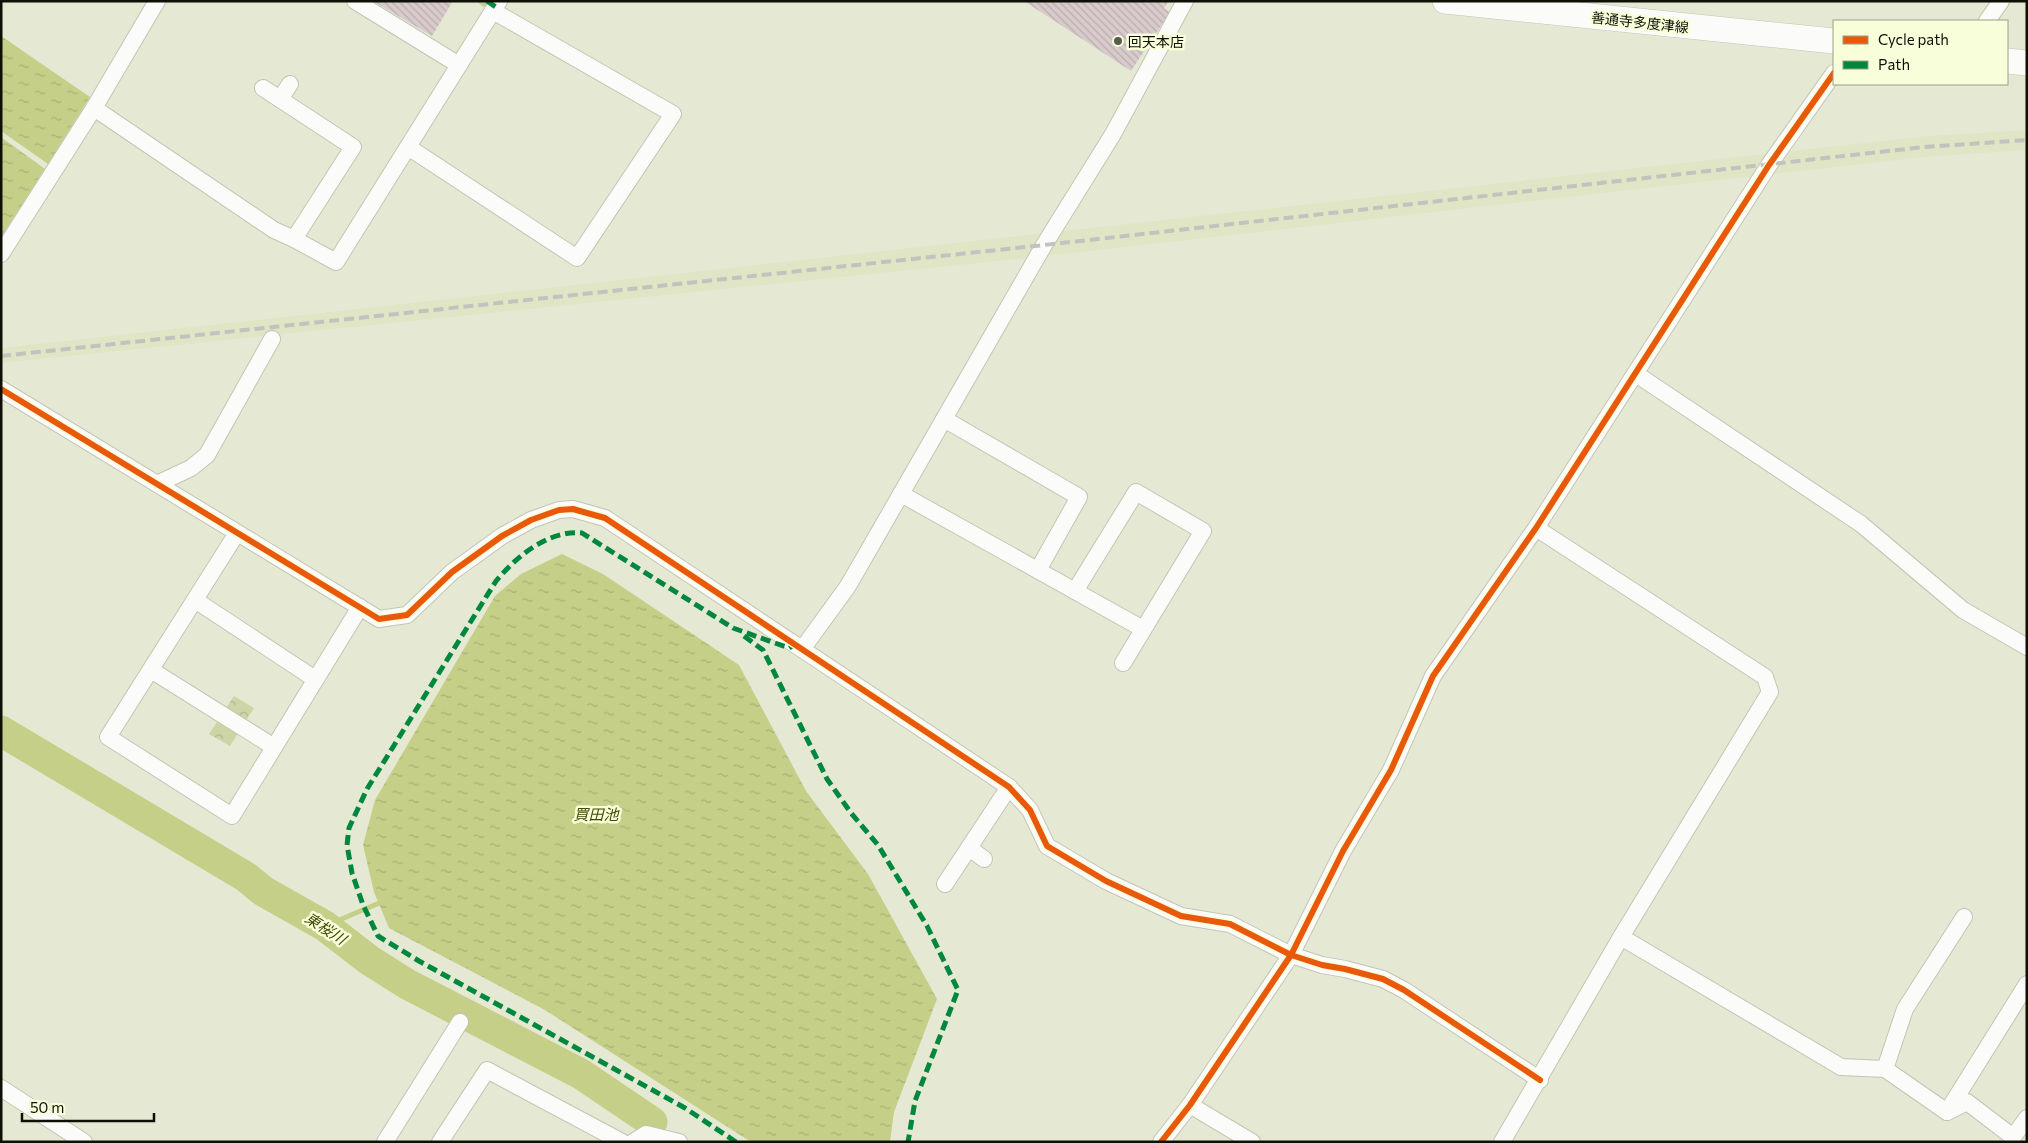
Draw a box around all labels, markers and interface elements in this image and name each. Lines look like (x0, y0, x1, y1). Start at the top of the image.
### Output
street label: 善通寺多度津線 (1590, 8, 1690, 36)
legend (1833, 20, 2008, 85)
text: Cycle path (1878, 30, 1949, 48)
place label: 回天本店 (1128, 33, 1184, 50)
marker: 回天本店 (1112, 35, 1124, 47)
text: Path (1878, 55, 1910, 73)
water label: 買田池 (573, 805, 620, 823)
water label: 東桜川 (302, 908, 351, 949)
scale bar (22, 1090, 155, 1122)
text: 50 m (30, 1098, 64, 1116)

